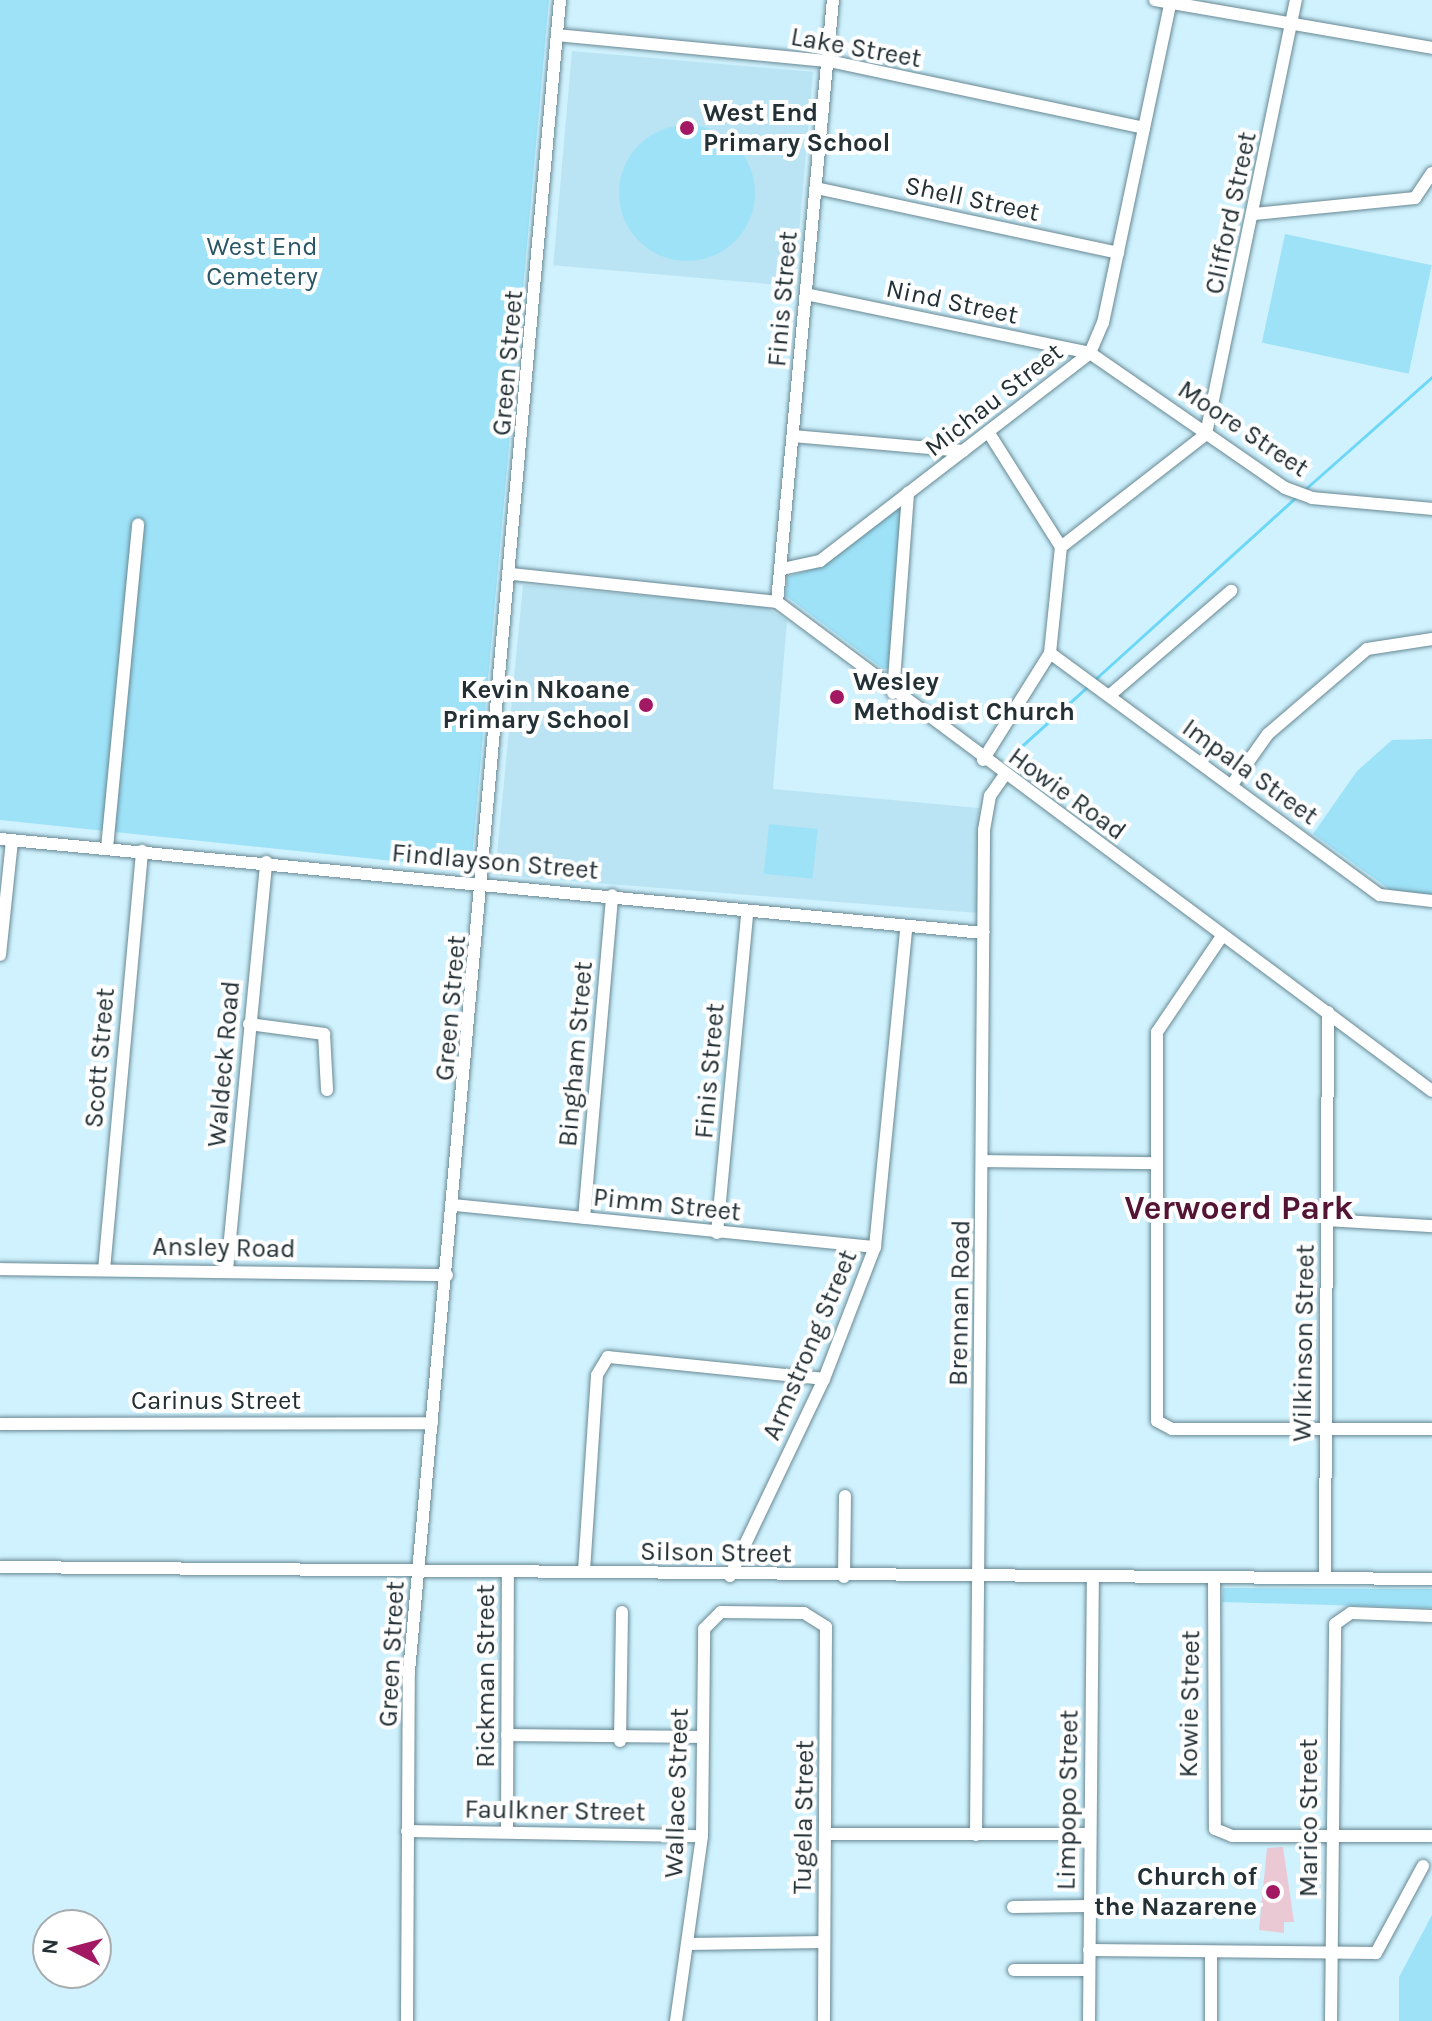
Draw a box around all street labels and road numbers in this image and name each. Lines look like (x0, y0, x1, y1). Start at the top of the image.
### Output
street label: Lake Street (788, 21, 924, 75)
street label: Clifford Street (1199, 129, 1263, 297)
street label: Shell Street (902, 170, 1042, 228)
street label: Finis Street (762, 230, 804, 368)
street label: Nind Street (883, 273, 1021, 331)
street label: Green Street (486, 289, 530, 437)
street label: Michau Street (919, 336, 1069, 464)
street label: Moore Street (1172, 374, 1314, 484)
street label: Impala Street (1176, 712, 1324, 832)
street label: Howie Road (1002, 741, 1132, 847)
street label: Findlayson Street (390, 837, 600, 887)
street label: Green Street (429, 934, 473, 1082)
street label: Bingham Street (552, 960, 600, 1148)
street label: Waldeck Road (201, 980, 247, 1148)
street label: Scott Street (78, 987, 122, 1129)
street label: Finis Street (689, 1002, 731, 1140)
street label: Pimm Street (592, 1182, 742, 1228)
street label: Brennan Road (943, 1220, 977, 1386)
street label: Ansley Road (152, 1231, 296, 1265)
street label: Wilkinson Street (1287, 1244, 1321, 1442)
street label: Armstrong Street (756, 1245, 864, 1445)
street label: Carinus Street (131, 1385, 301, 1417)
street label: Silson Street (640, 1536, 792, 1570)
street label: Green Street (373, 1580, 411, 1728)
street label: Rickman Street (470, 1584, 502, 1768)
street label: Kowie Street (1173, 1630, 1207, 1778)
street label: Wallace Street (658, 1708, 696, 1878)
street label: Limpopo Street (1051, 1709, 1085, 1891)
street label: Marico Street (1293, 1739, 1325, 1897)
street label: Tugela Street (787, 1740, 821, 1894)
street label: Faulkner Street (464, 1794, 646, 1828)

